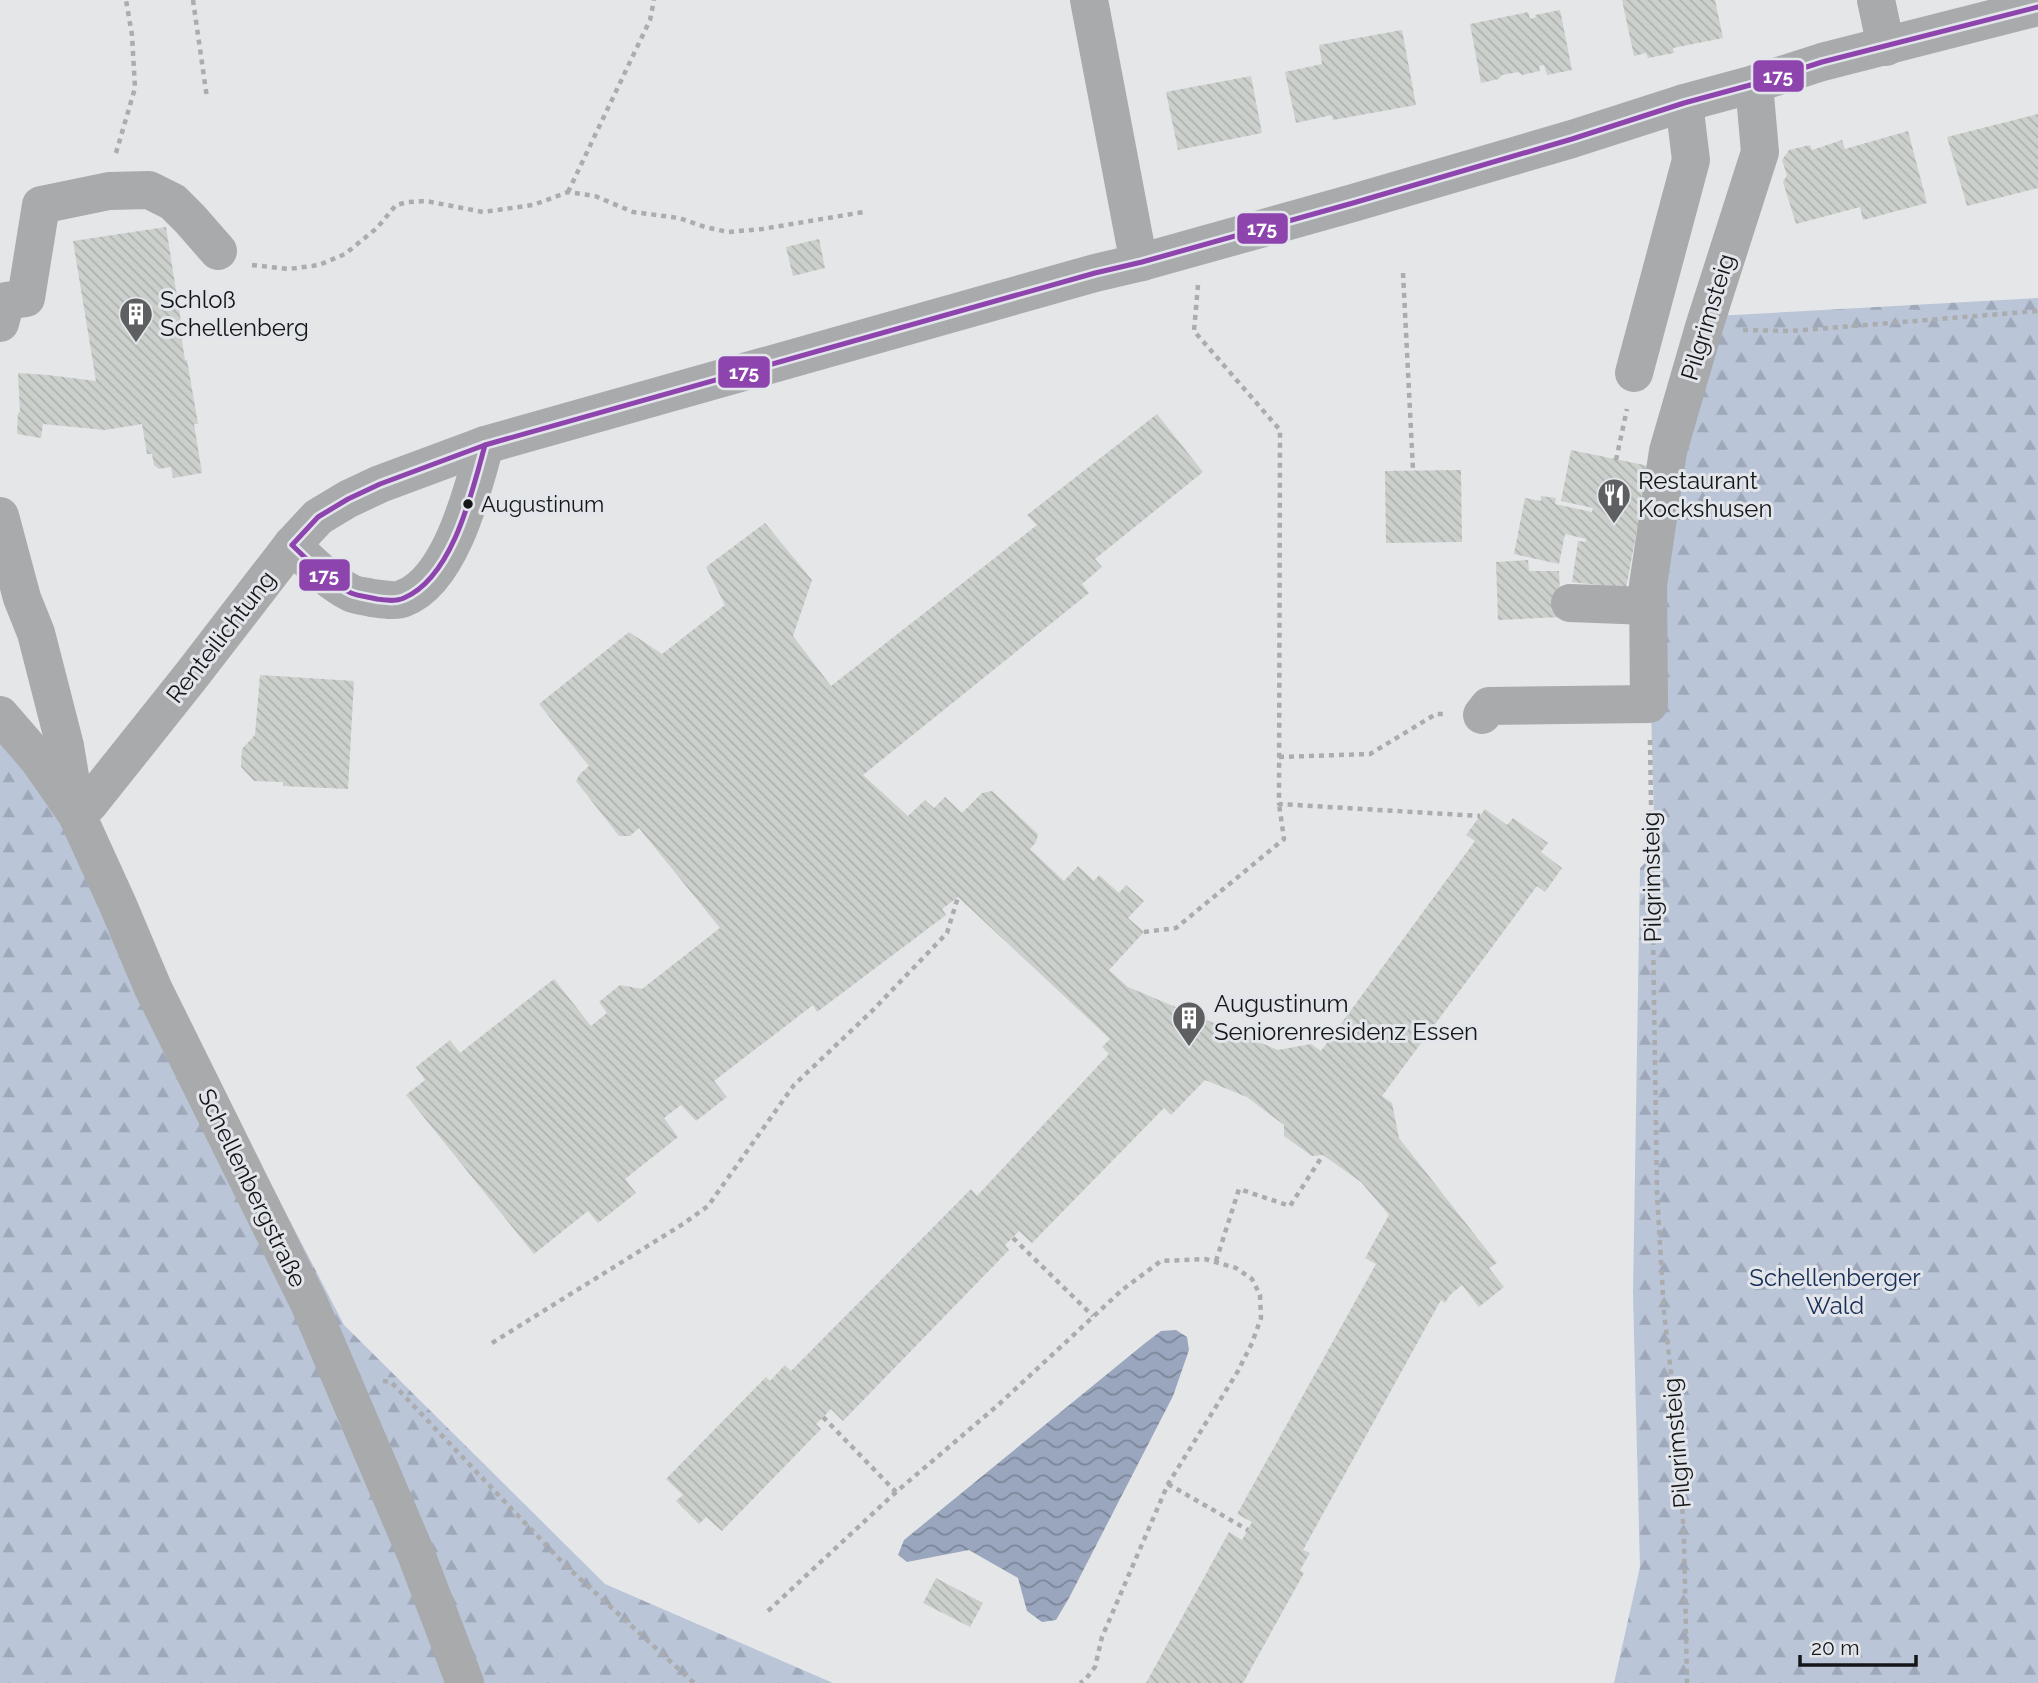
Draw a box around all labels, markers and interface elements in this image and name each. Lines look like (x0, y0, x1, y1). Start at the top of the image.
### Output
line badge: 175 (1752, 59, 1805, 93)
text: 175 (1763, 65, 1793, 87)
line badge: 175 (1236, 212, 1289, 245)
text: 175 (1247, 217, 1277, 239)
street label: Pilgrimsteig (1675, 250, 1741, 384)
place label: Schloß Schellenberg (160, 285, 309, 342)
building icon: Schloß Schellenberg (117, 295, 155, 344)
line badge: 175 (717, 355, 771, 389)
text: 175 (729, 361, 759, 383)
place label: Restaurant Kockshusen (1638, 466, 1772, 523)
restaurant icon: Restaurant Kockshusen (1595, 476, 1633, 525)
place label: Augustinum (481, 491, 604, 517)
marker: Augustinum (461, 497, 475, 511)
line badge: 175 (298, 558, 351, 592)
text: 175 (309, 564, 339, 586)
street label: Renteilichtung (160, 565, 281, 709)
street label: Pilgrimsteig (1636, 811, 1667, 943)
place label: Augustinum Seniorenresidenz Essen (1214, 989, 1478, 1046)
building icon: Augustinum Seniorenresidenz Essen (1170, 999, 1208, 1048)
street label: Schellenbergstraße (192, 1084, 313, 1292)
park label: Schellenberger Wald (1749, 1263, 1921, 1320)
street label: Pilgrimsteig (1656, 1377, 1697, 1509)
scale bar (1800, 1624, 1916, 1668)
text: 20 m (1811, 1635, 1859, 1660)

